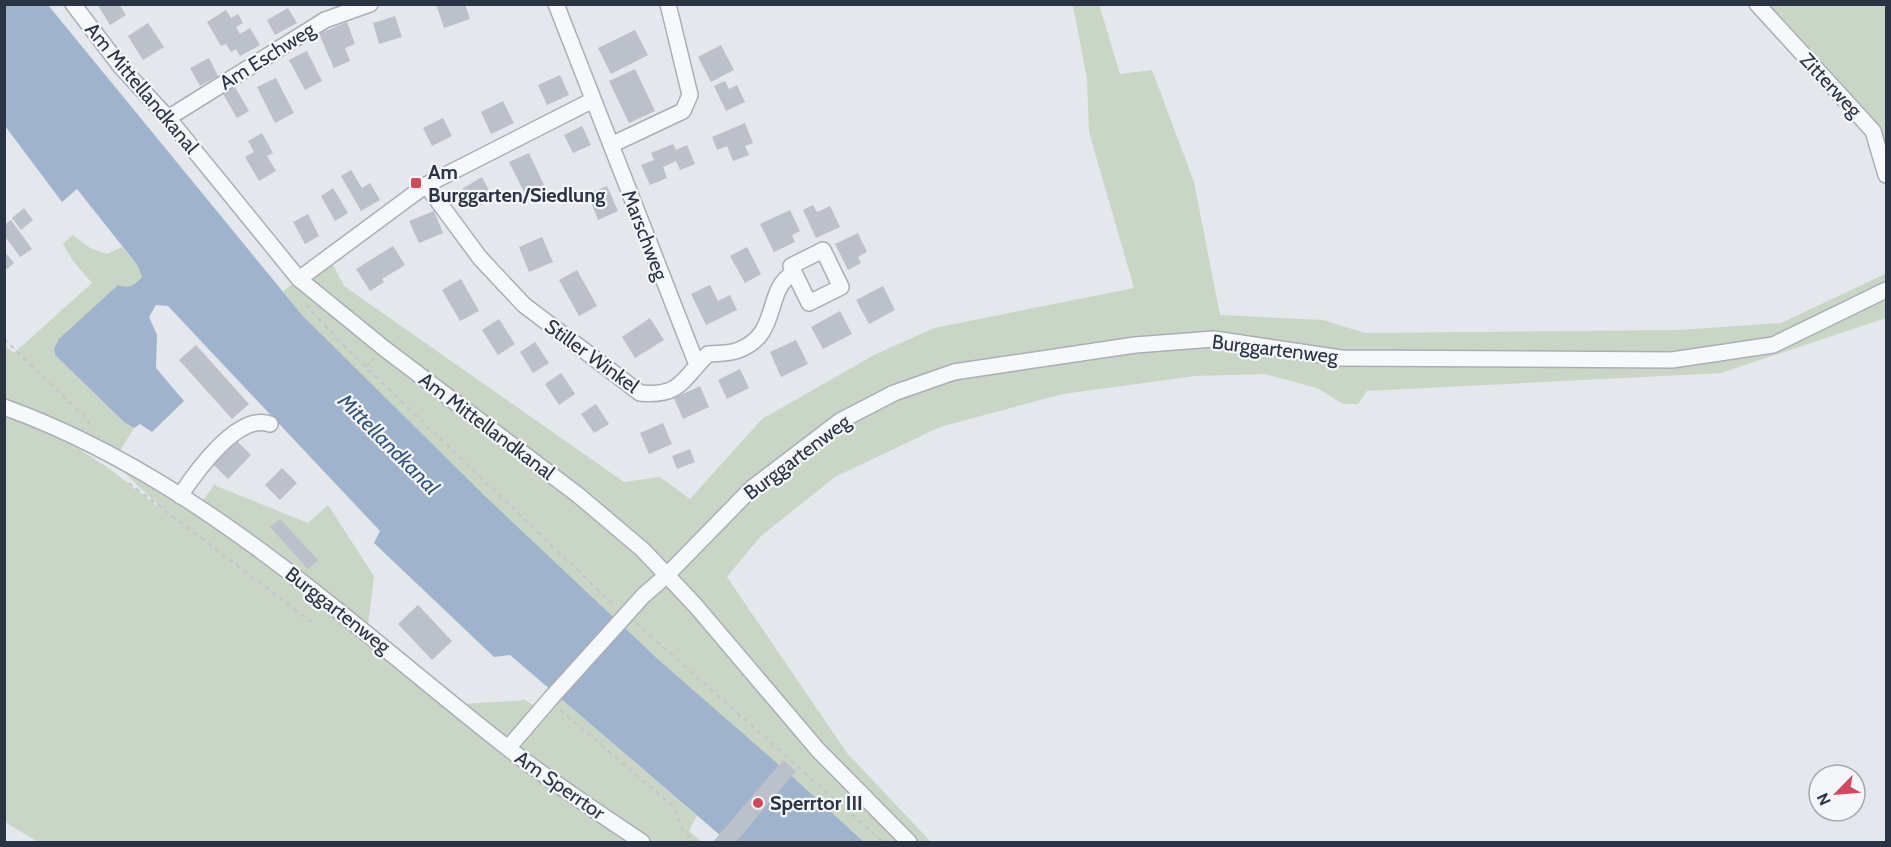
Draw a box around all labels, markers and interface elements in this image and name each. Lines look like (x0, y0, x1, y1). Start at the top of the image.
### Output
street label: Am Eschweg (215, 17, 320, 95)
street label: Am Mittellandkanal (80, 18, 204, 159)
street label: Zitterweg (1795, 48, 1868, 123)
place label: Am Burggarten/Siedlung (428, 160, 605, 207)
marker: Am Burggarten/Siedlung (409, 176, 423, 190)
street label: Marschweg (617, 187, 674, 284)
street label: Stiller Winkel (540, 314, 644, 398)
street label: Burggartenweg (1211, 329, 1340, 369)
street label: Am Mittellandkanal (414, 367, 560, 485)
water label: Mittellandkanal (333, 388, 445, 500)
street label: Burggartenweg (739, 409, 856, 505)
street label: Burggartenweg (281, 561, 396, 659)
street label: Am Sperrtor (511, 745, 610, 825)
north arrow (1807, 763, 1867, 823)
text: N (1813, 790, 1835, 808)
place label: Sperrtor III (770, 791, 863, 815)
marker: Sperrtor III (751, 796, 765, 810)

